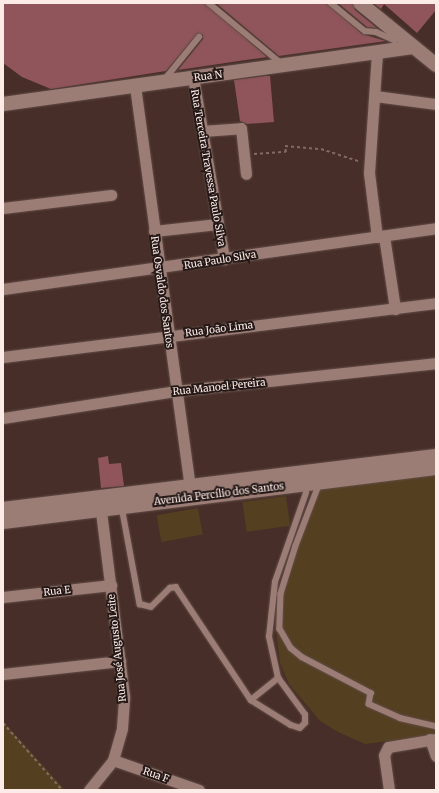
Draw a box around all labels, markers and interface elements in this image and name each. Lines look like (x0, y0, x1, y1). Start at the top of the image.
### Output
street label: Rua N (193, 68, 223, 84)
street label: Rua Terceira Travessa Paulo Silva (188, 88, 228, 248)
street label: Rua Osvaldo dos Santos (148, 235, 176, 349)
street label: Rua Paulo Silva (183, 248, 257, 272)
street label: Rua João Lima (184, 319, 254, 339)
street label: Rua Manoel Pereira (172, 376, 266, 398)
street label: Avenida Percílio dos Santos (153, 480, 285, 508)
street label: Rua E (43, 584, 71, 598)
street label: Rua José Augusto Leite (105, 594, 129, 702)
street label: Rua F (141, 765, 171, 785)

